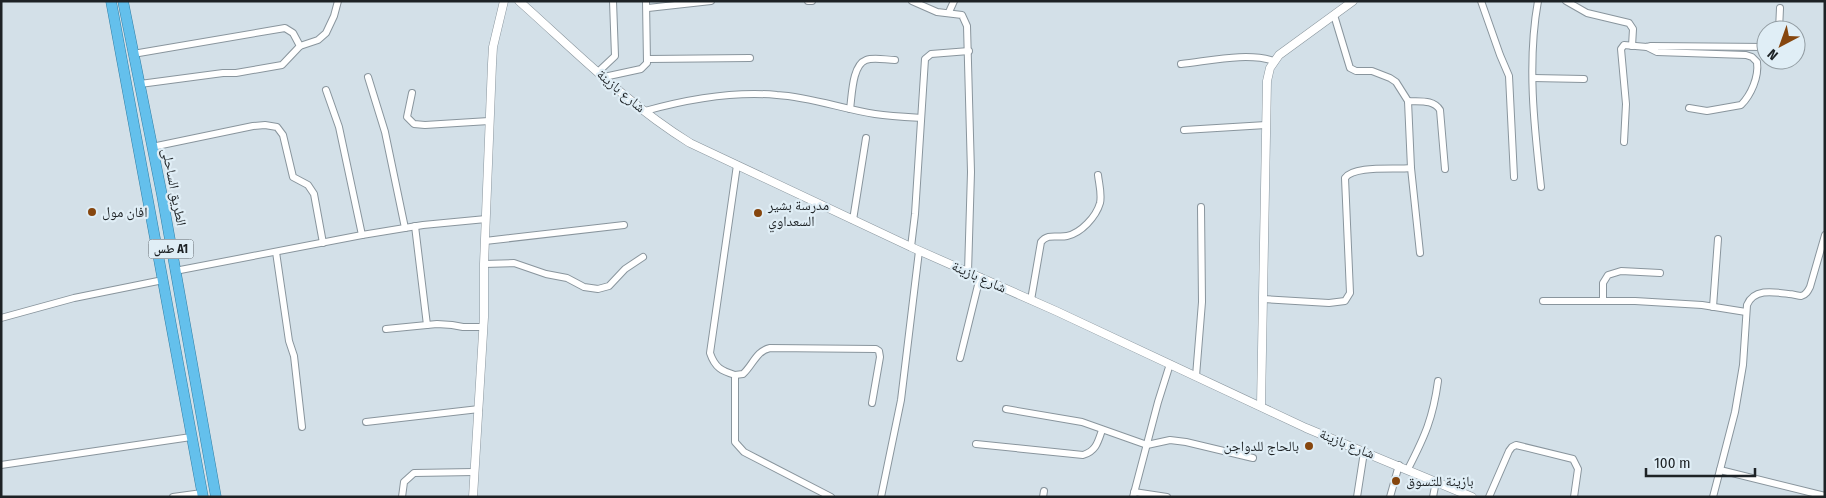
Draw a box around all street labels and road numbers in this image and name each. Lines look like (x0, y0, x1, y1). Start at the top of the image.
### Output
street label: شارع بازينة (593, 66, 649, 117)
street label: الطريق الساحلى (157, 147, 190, 228)
road number: طس A1 (148, 240, 194, 258)
street label: شارع بازينة (949, 257, 1009, 297)
street label: شارع بازينة (1317, 425, 1377, 464)

